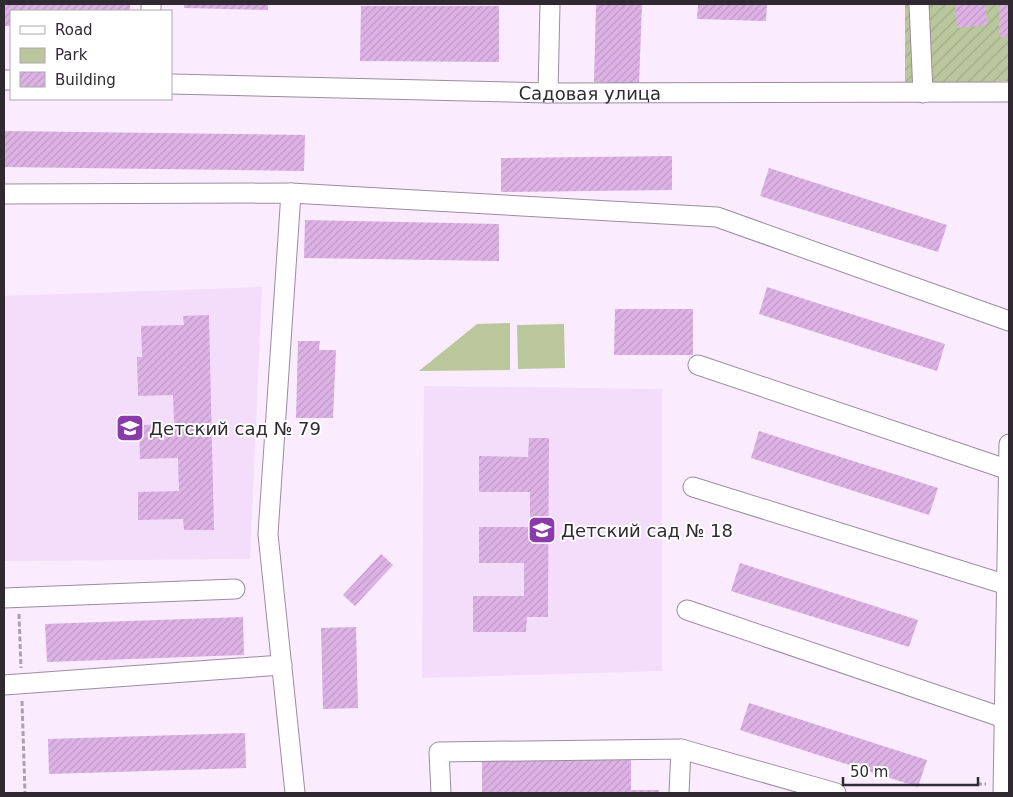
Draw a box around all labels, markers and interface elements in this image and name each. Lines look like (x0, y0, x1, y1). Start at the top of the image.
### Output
legend (10, 10, 172, 100)
text: Road (55, 21, 93, 39)
text: Park (55, 46, 88, 64)
text: Building (55, 71, 116, 89)
street label: Садовая улица (518, 82, 661, 104)
school or university icon: Детский сад № 79 (115, 413, 145, 443)
place label: Детский сад № 79 (149, 418, 321, 439)
school or university icon: Детский сад № 18 (527, 515, 557, 545)
place label: Детский сад № 18 (561, 520, 733, 541)
scale bar (843, 754, 978, 786)
text: 50 m (850, 763, 888, 781)

